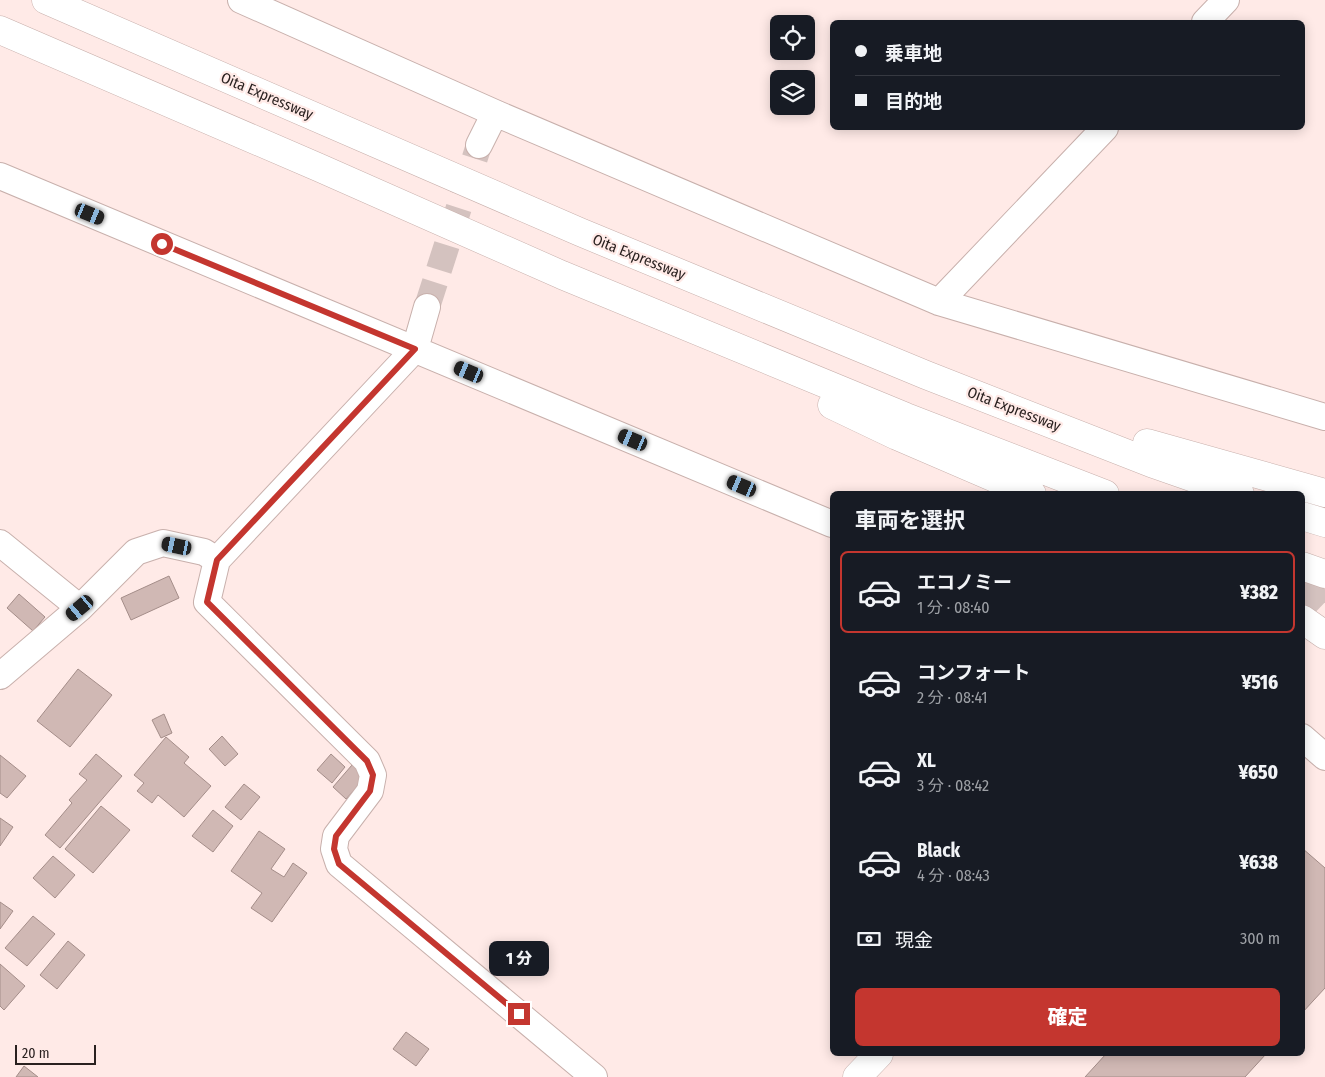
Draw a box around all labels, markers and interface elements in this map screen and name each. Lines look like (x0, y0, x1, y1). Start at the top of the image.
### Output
map controls (770, 15, 815, 115)
button: locate (770, 15, 815, 60)
text: 乗車地 (885, 42, 942, 65)
street label: Oita Expressway (218, 68, 316, 124)
button: layers (770, 70, 815, 115)
text: 目的地 (885, 90, 942, 113)
car (73, 201, 106, 227)
street label: Oita Expressway (590, 230, 688, 284)
route start (151, 233, 173, 255)
car (452, 359, 485, 385)
street label: Oita Expressway (965, 383, 1064, 435)
car (616, 427, 649, 453)
car (725, 473, 758, 499)
text: 車両を選択 (855, 507, 965, 534)
car (160, 536, 193, 556)
icon: car (857, 570, 902, 615)
text: エコノミー (917, 571, 1012, 594)
text: ¥382 (1240, 581, 1278, 604)
car (63, 593, 96, 623)
text: 1 分 · 08:40 (917, 598, 990, 617)
icon: car (857, 660, 902, 705)
text: コンフォート (917, 661, 1030, 684)
text: ¥516 (1241, 671, 1278, 694)
text: 2 分 · 08:41 (917, 688, 988, 707)
text: XL (917, 749, 936, 772)
icon: car (857, 750, 902, 795)
text: ¥650 (1238, 761, 1278, 784)
text: 3 分 · 08:42 (917, 776, 989, 795)
text: Black (917, 839, 960, 862)
icon: car (857, 840, 902, 885)
text: ¥638 (1239, 851, 1278, 874)
text: 4 分 · 08:43 (917, 866, 990, 885)
icon: cash (855, 925, 883, 953)
text: 現金 (895, 929, 933, 952)
text: 300 m (1240, 929, 1280, 948)
callout: 1 分 (489, 942, 549, 976)
text: 1 分 (506, 949, 532, 968)
button: 確定 (855, 988, 1280, 1046)
route end (508, 1003, 530, 1025)
scale bar (15, 1042, 96, 1065)
text: 20 m (22, 1045, 50, 1062)

